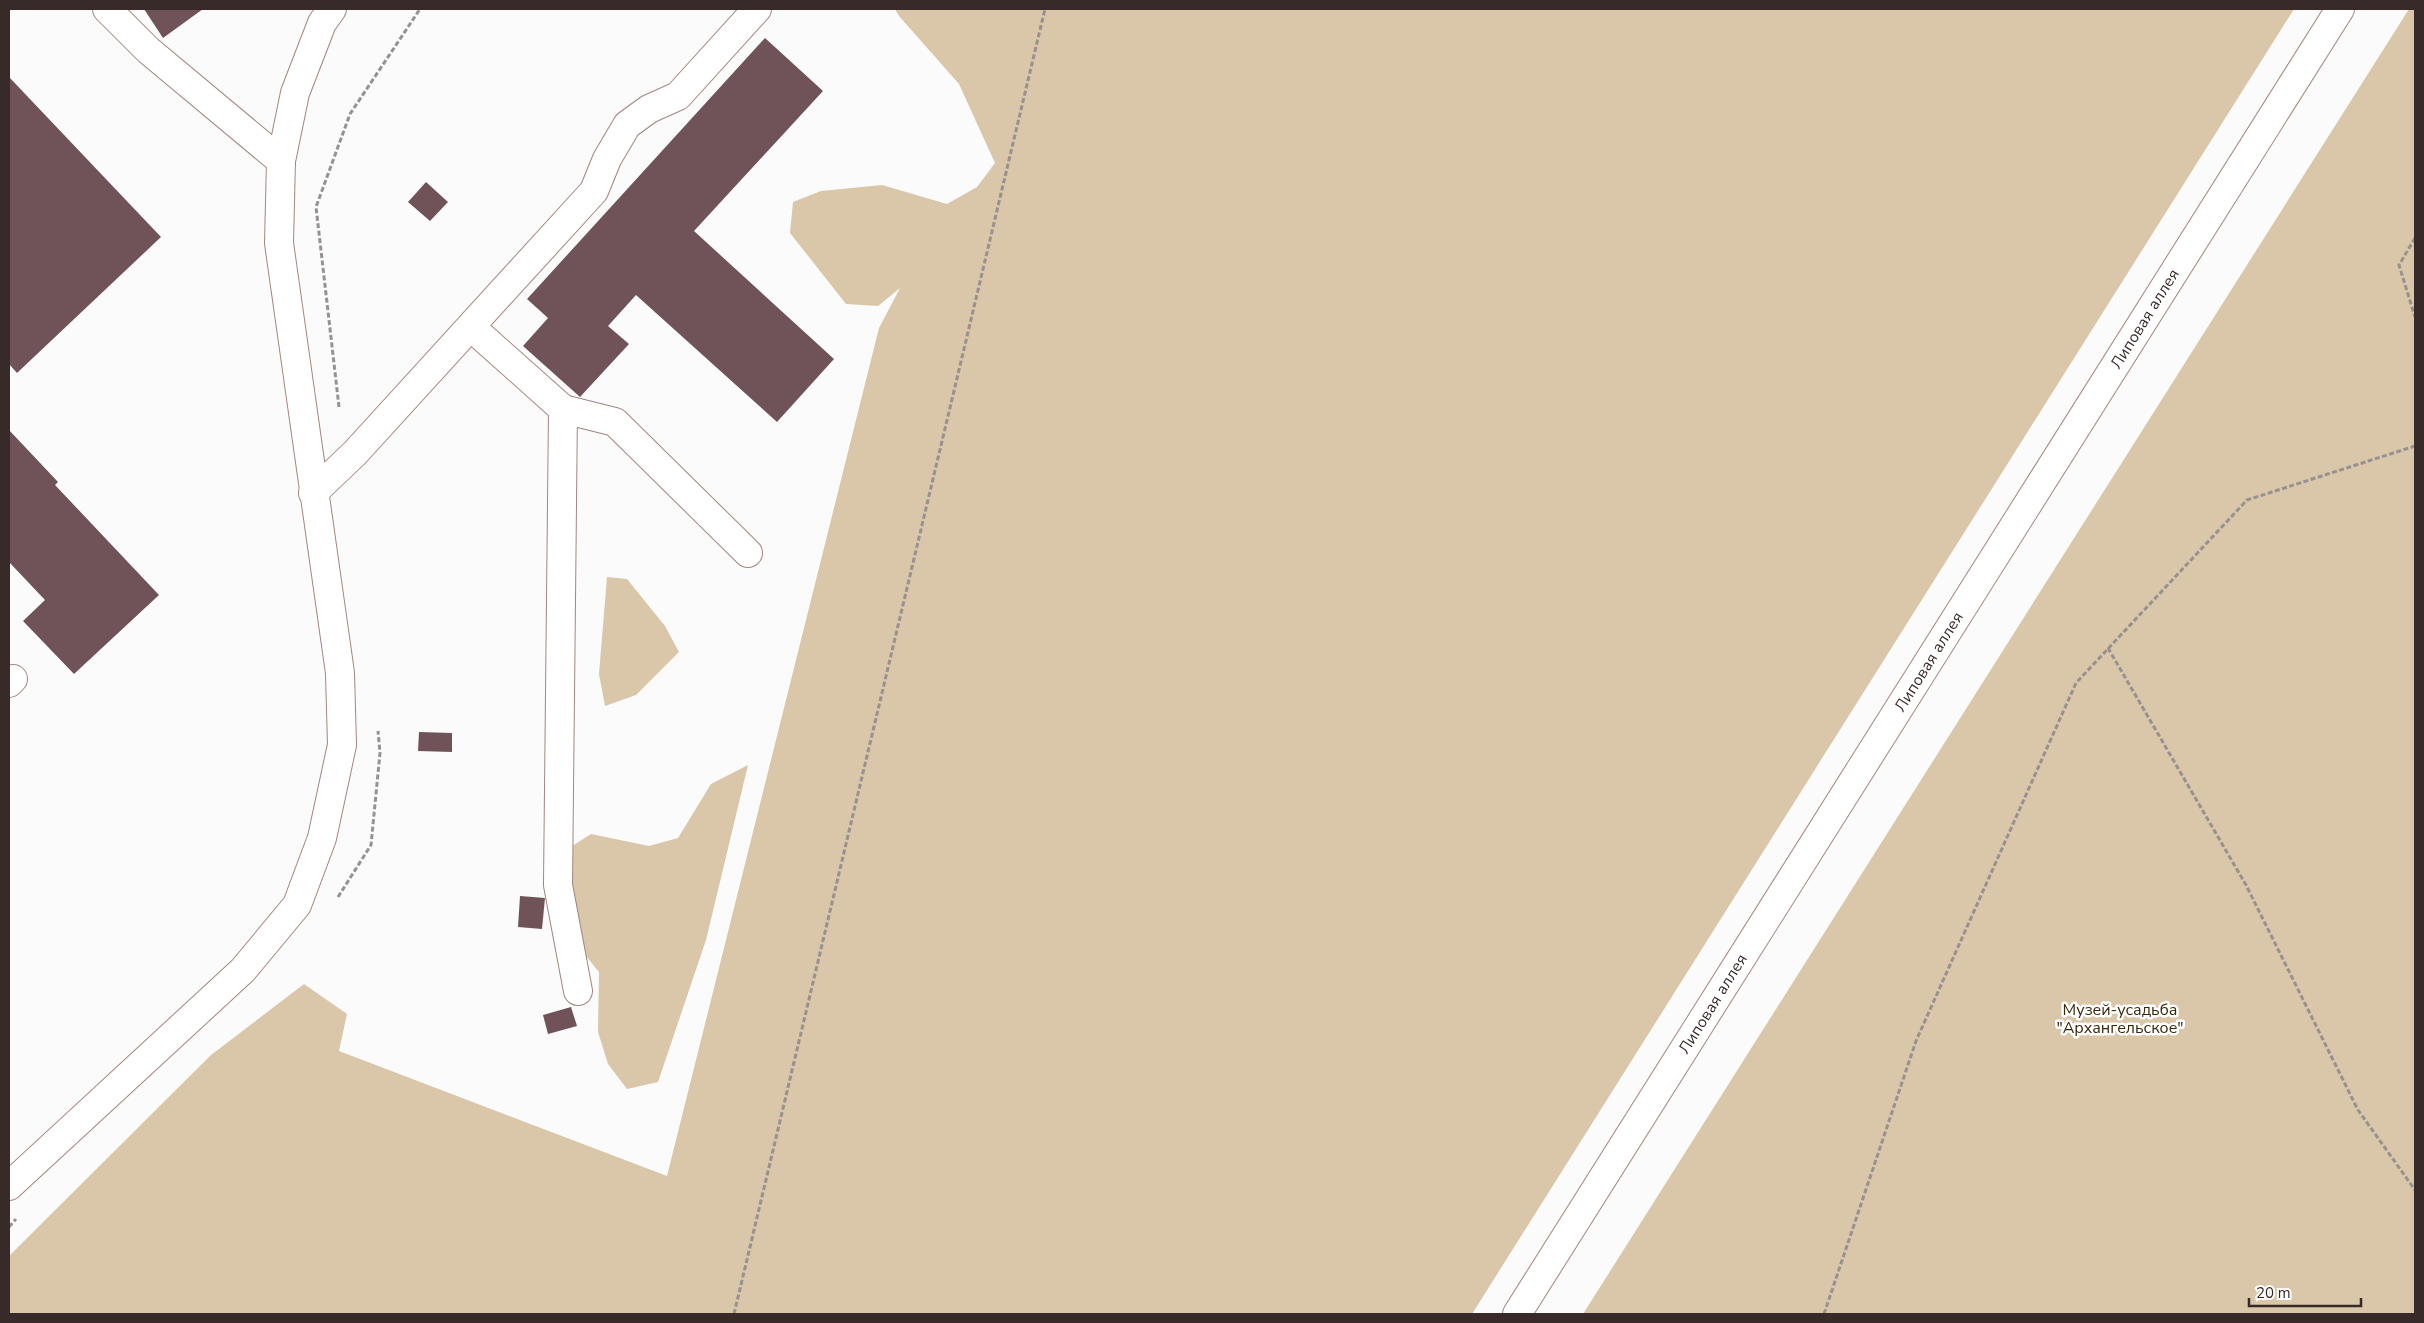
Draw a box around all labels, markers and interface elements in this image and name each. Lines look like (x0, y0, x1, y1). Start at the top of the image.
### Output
street label: Липовая аллея (2105, 265, 2185, 373)
street label: Липовая аллея (1889, 608, 1969, 716)
street label: Липовая аллея (1673, 950, 1753, 1058)
park label: Музей-усадьба "Архангельское" (2056, 999, 2184, 1039)
scale bar (2249, 1276, 2362, 1308)
text: 20 m (2256, 1283, 2291, 1303)

